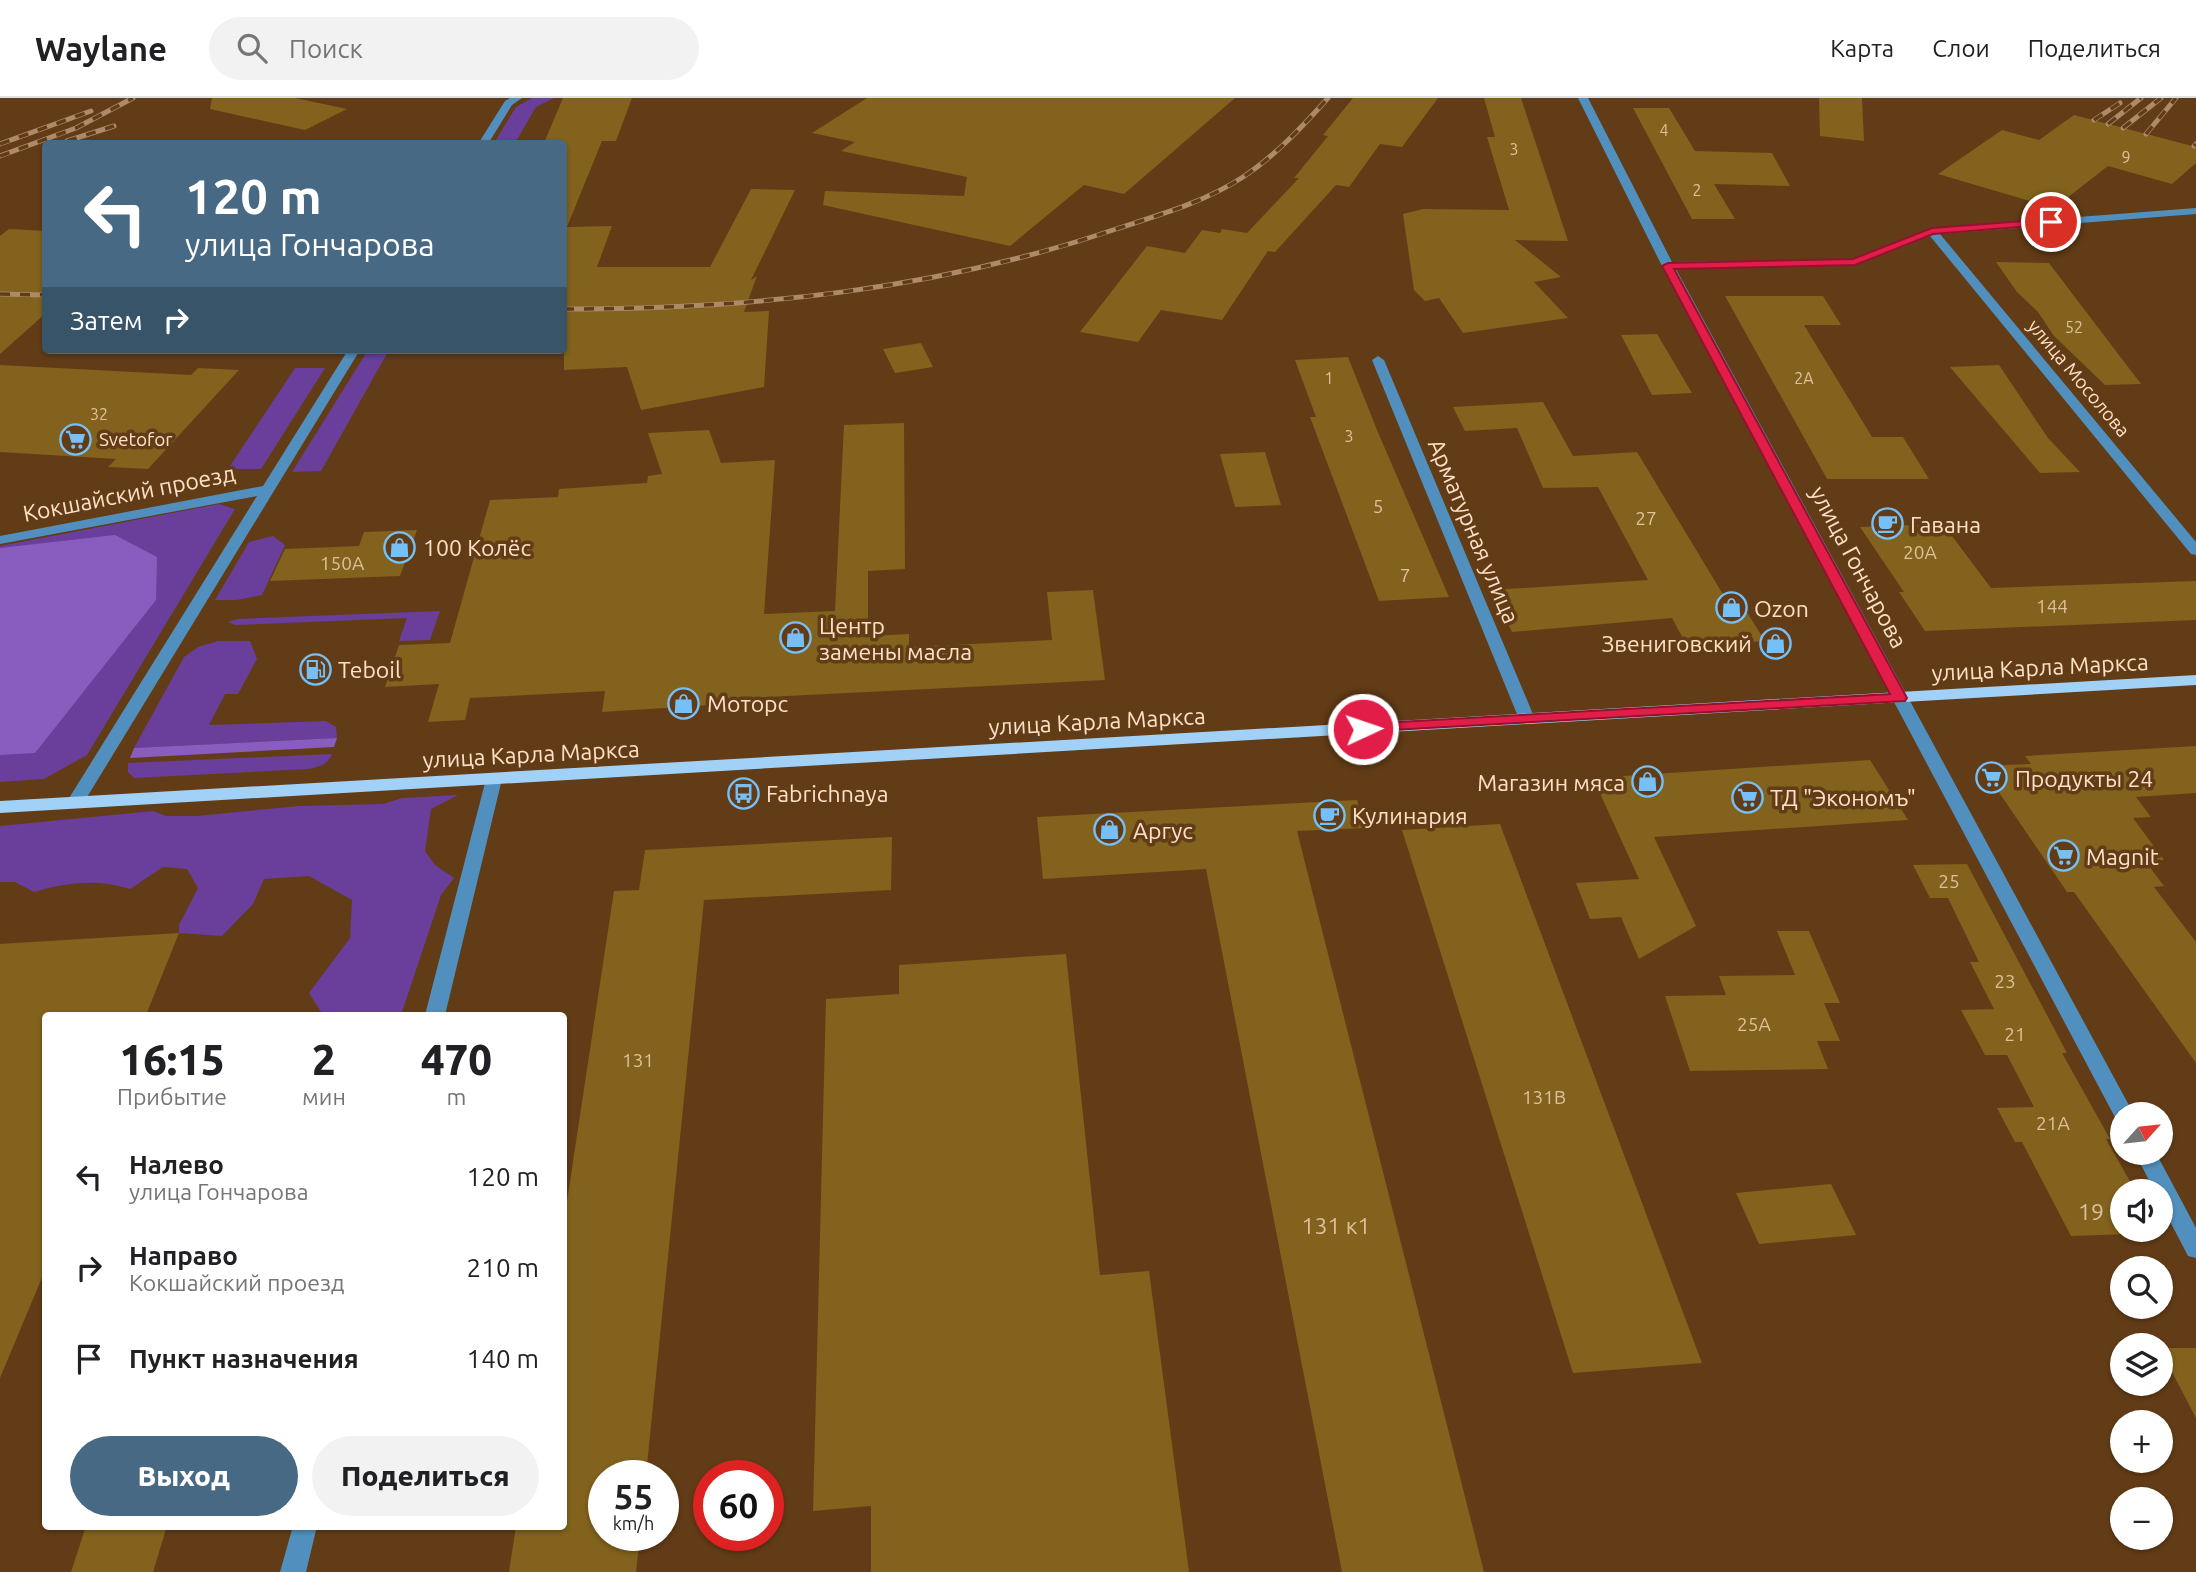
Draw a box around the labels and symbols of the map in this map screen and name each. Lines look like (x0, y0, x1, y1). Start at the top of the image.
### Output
house number: 4 (1659, 121, 1669, 139)
house number: 3 (1509, 140, 1519, 158)
house number: 9 (2121, 148, 2131, 166)
house number: 2 (1692, 181, 1702, 199)
pin (2021, 192, 2081, 252)
street label: улица Мосолова (2024, 315, 2134, 441)
house number: 52 (2065, 318, 2083, 336)
house number: 1 (1324, 369, 1334, 387)
house number: 2А (1794, 369, 1814, 387)
house number: 32 (90, 405, 108, 423)
supermarket icon: Svetofor (59, 422, 93, 456)
house number: 3 (1344, 427, 1354, 445)
place label: Svetofor (99, 428, 173, 450)
street label: Арматурная улица (1424, 435, 1524, 627)
street label: Кокшайский проезд (21, 460, 237, 526)
street label: улица Гончарова (1806, 482, 1912, 652)
house number: 5 (1373, 495, 1383, 517)
house number: 27 (1635, 507, 1657, 529)
cafe icon: Гавана (1870, 507, 1904, 541)
place label: Гавана (1910, 512, 1981, 537)
shop icon: 100 Колёс (383, 530, 417, 564)
place label: 100 Колёс (423, 535, 532, 560)
house number: 20А (1903, 541, 1938, 563)
house number: 150А (320, 552, 365, 574)
house number: 7 (1400, 564, 1410, 586)
shop icon: Ozon (1714, 591, 1748, 625)
house number: 144 (2036, 595, 2068, 617)
place label: Ozon (1754, 596, 1809, 621)
place label: Центр замены масла (819, 613, 972, 664)
shop icon: Центр замены масла (779, 621, 813, 655)
shop icon: Звениговский (1758, 626, 1792, 660)
place label: Звениговский (1601, 631, 1752, 656)
street label: улица Карла Маркса (1931, 649, 2149, 685)
fuel station icon: Teboil (298, 652, 332, 686)
place label: Teboil (338, 657, 401, 682)
shop icon: Моторс (667, 686, 701, 720)
place label: Моторс (707, 691, 789, 716)
position arrow (1326, 692, 1400, 766)
street label: улица Карла Маркса (988, 703, 1206, 739)
street label: улица Карла Маркса (422, 736, 640, 772)
supermarket icon: Продукты 24 (1975, 761, 2009, 795)
shop icon: Магазин мяса (1631, 765, 1665, 799)
place label: Продукты 24 (2015, 766, 2153, 791)
place label: Магазин мяса (1477, 770, 1625, 795)
bus stop icon: Fabrichnaya (726, 776, 760, 810)
supermarket icon: ТД "Экономъ" (1730, 780, 1764, 814)
place label: Fabrichnaya (766, 781, 888, 806)
place label: ТД "Экономъ" (1770, 785, 1916, 810)
cafe icon: Кулинария (1312, 798, 1346, 832)
place label: Кулинария (1352, 803, 1468, 828)
shop icon: Аргус (1093, 813, 1127, 847)
place label: Аргус (1133, 818, 1193, 843)
supermarket icon: Magnit (2046, 839, 2080, 873)
place label: Magnit (2086, 844, 2159, 869)
house number: 25 (1938, 870, 1960, 892)
house number: 23 (1994, 970, 2016, 992)
house number: 25А (1737, 1013, 1772, 1035)
house number: 21 (2004, 1023, 2026, 1045)
house number: 131 (622, 1049, 654, 1071)
house number: 131В (1522, 1086, 1566, 1108)
north arrow (2110, 1102, 2174, 1166)
house number: 21А (2036, 1112, 2071, 1134)
house number: 19 (2078, 1199, 2104, 1224)
house number: 131 к1 (1302, 1213, 1371, 1238)
speed limit sign: 60 (693, 1460, 784, 1551)

